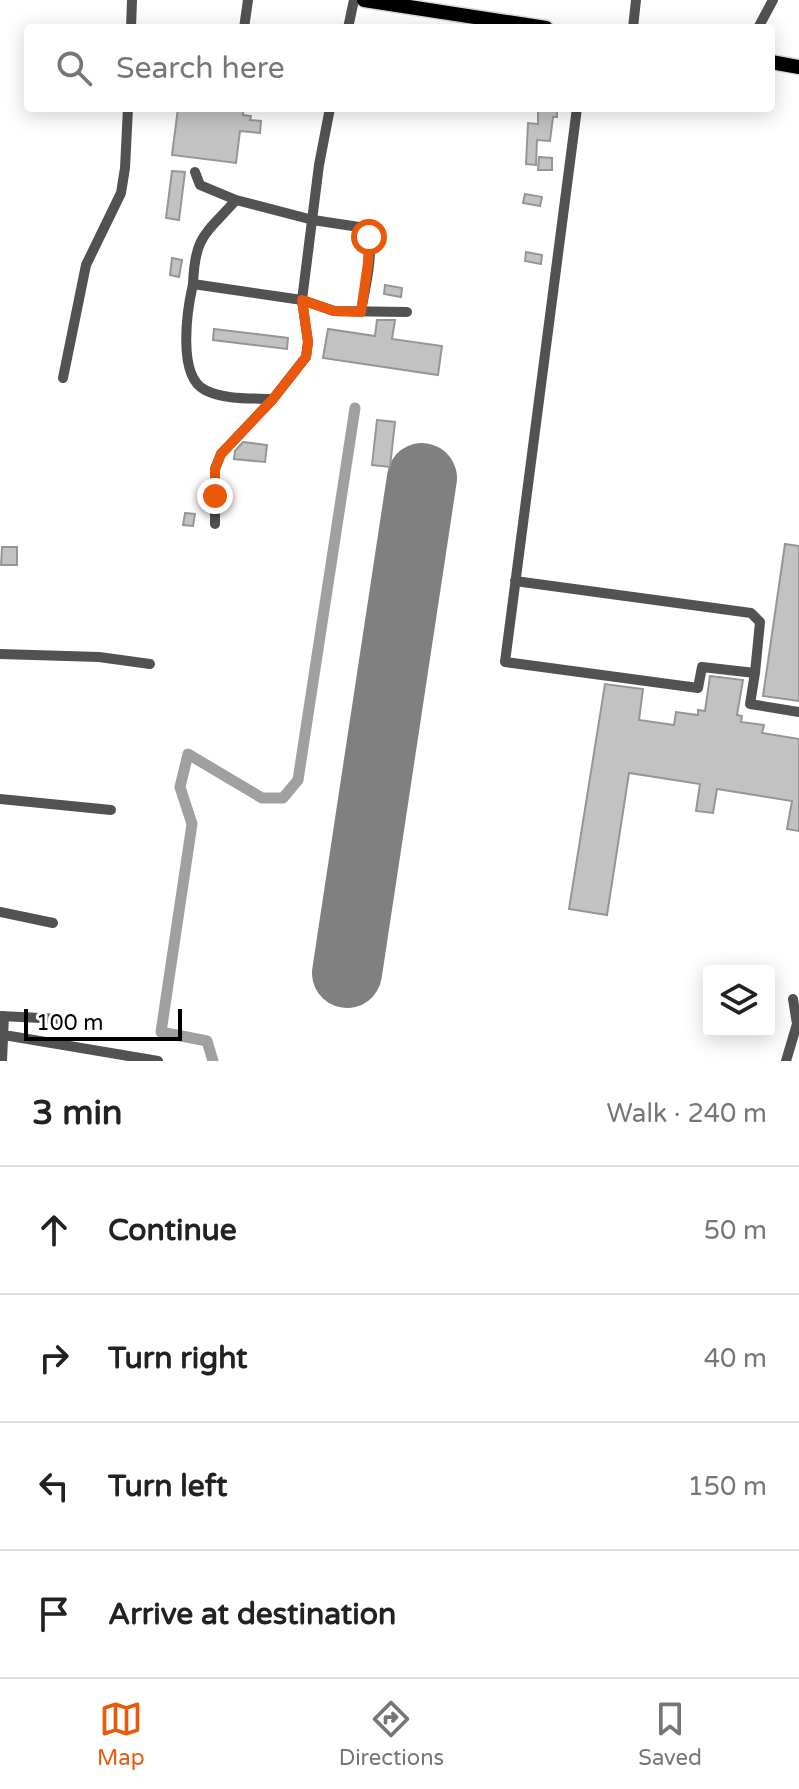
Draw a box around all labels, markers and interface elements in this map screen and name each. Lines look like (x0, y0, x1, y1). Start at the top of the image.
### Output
search box (24, 24, 775, 112)
icon: search (52, 46, 96, 90)
text: Search here (116, 50, 285, 87)
route start (351, 219, 387, 255)
route end (197, 478, 233, 514)
map controls (703, 965, 775, 1037)
button: layers (703, 965, 775, 1037)
scale bar (24, 1005, 182, 1041)
text: 100 m (36, 1010, 103, 1036)
text: 3 min (32, 1093, 123, 1134)
text: Walk · 240 m (607, 1098, 767, 1129)
icon: ahead (32, 1208, 76, 1252)
text: Continue (108, 1212, 237, 1249)
text: 50 m (704, 1215, 767, 1246)
icon: right (32, 1336, 76, 1380)
text: Turn right (108, 1340, 248, 1377)
text: 40 m (704, 1343, 767, 1374)
icon: left (32, 1464, 76, 1508)
text: Turn left (108, 1468, 227, 1505)
text: 150 m (687, 1471, 767, 1502)
icon: arrive (32, 1592, 76, 1636)
text: Arrive at destination (108, 1596, 396, 1633)
tab: Map (97, 1697, 145, 1771)
tab: Directions (339, 1697, 444, 1771)
tab: Saved (638, 1697, 702, 1771)

